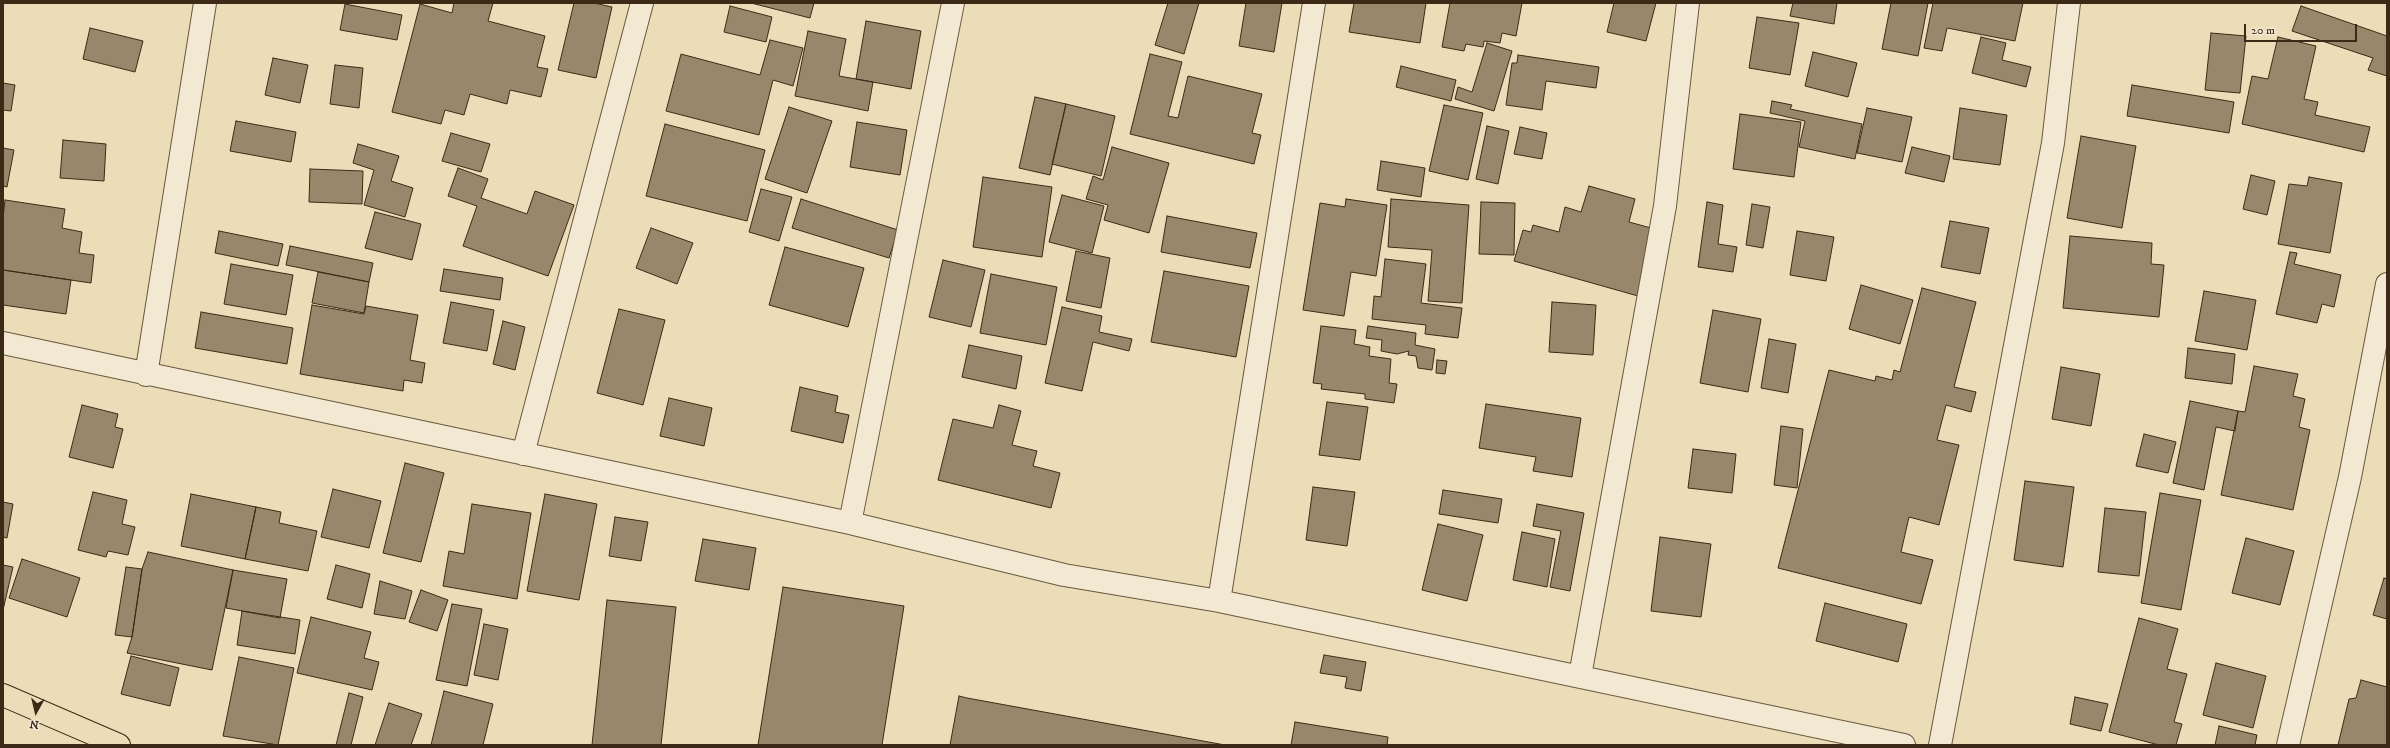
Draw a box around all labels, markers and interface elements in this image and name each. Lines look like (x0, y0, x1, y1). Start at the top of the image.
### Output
scale bar (2246, 16, 2359, 42)
text: 20 m (2251, 23, 2275, 38)
north arrow (16, 692, 56, 732)
text: N (29, 716, 40, 731)

